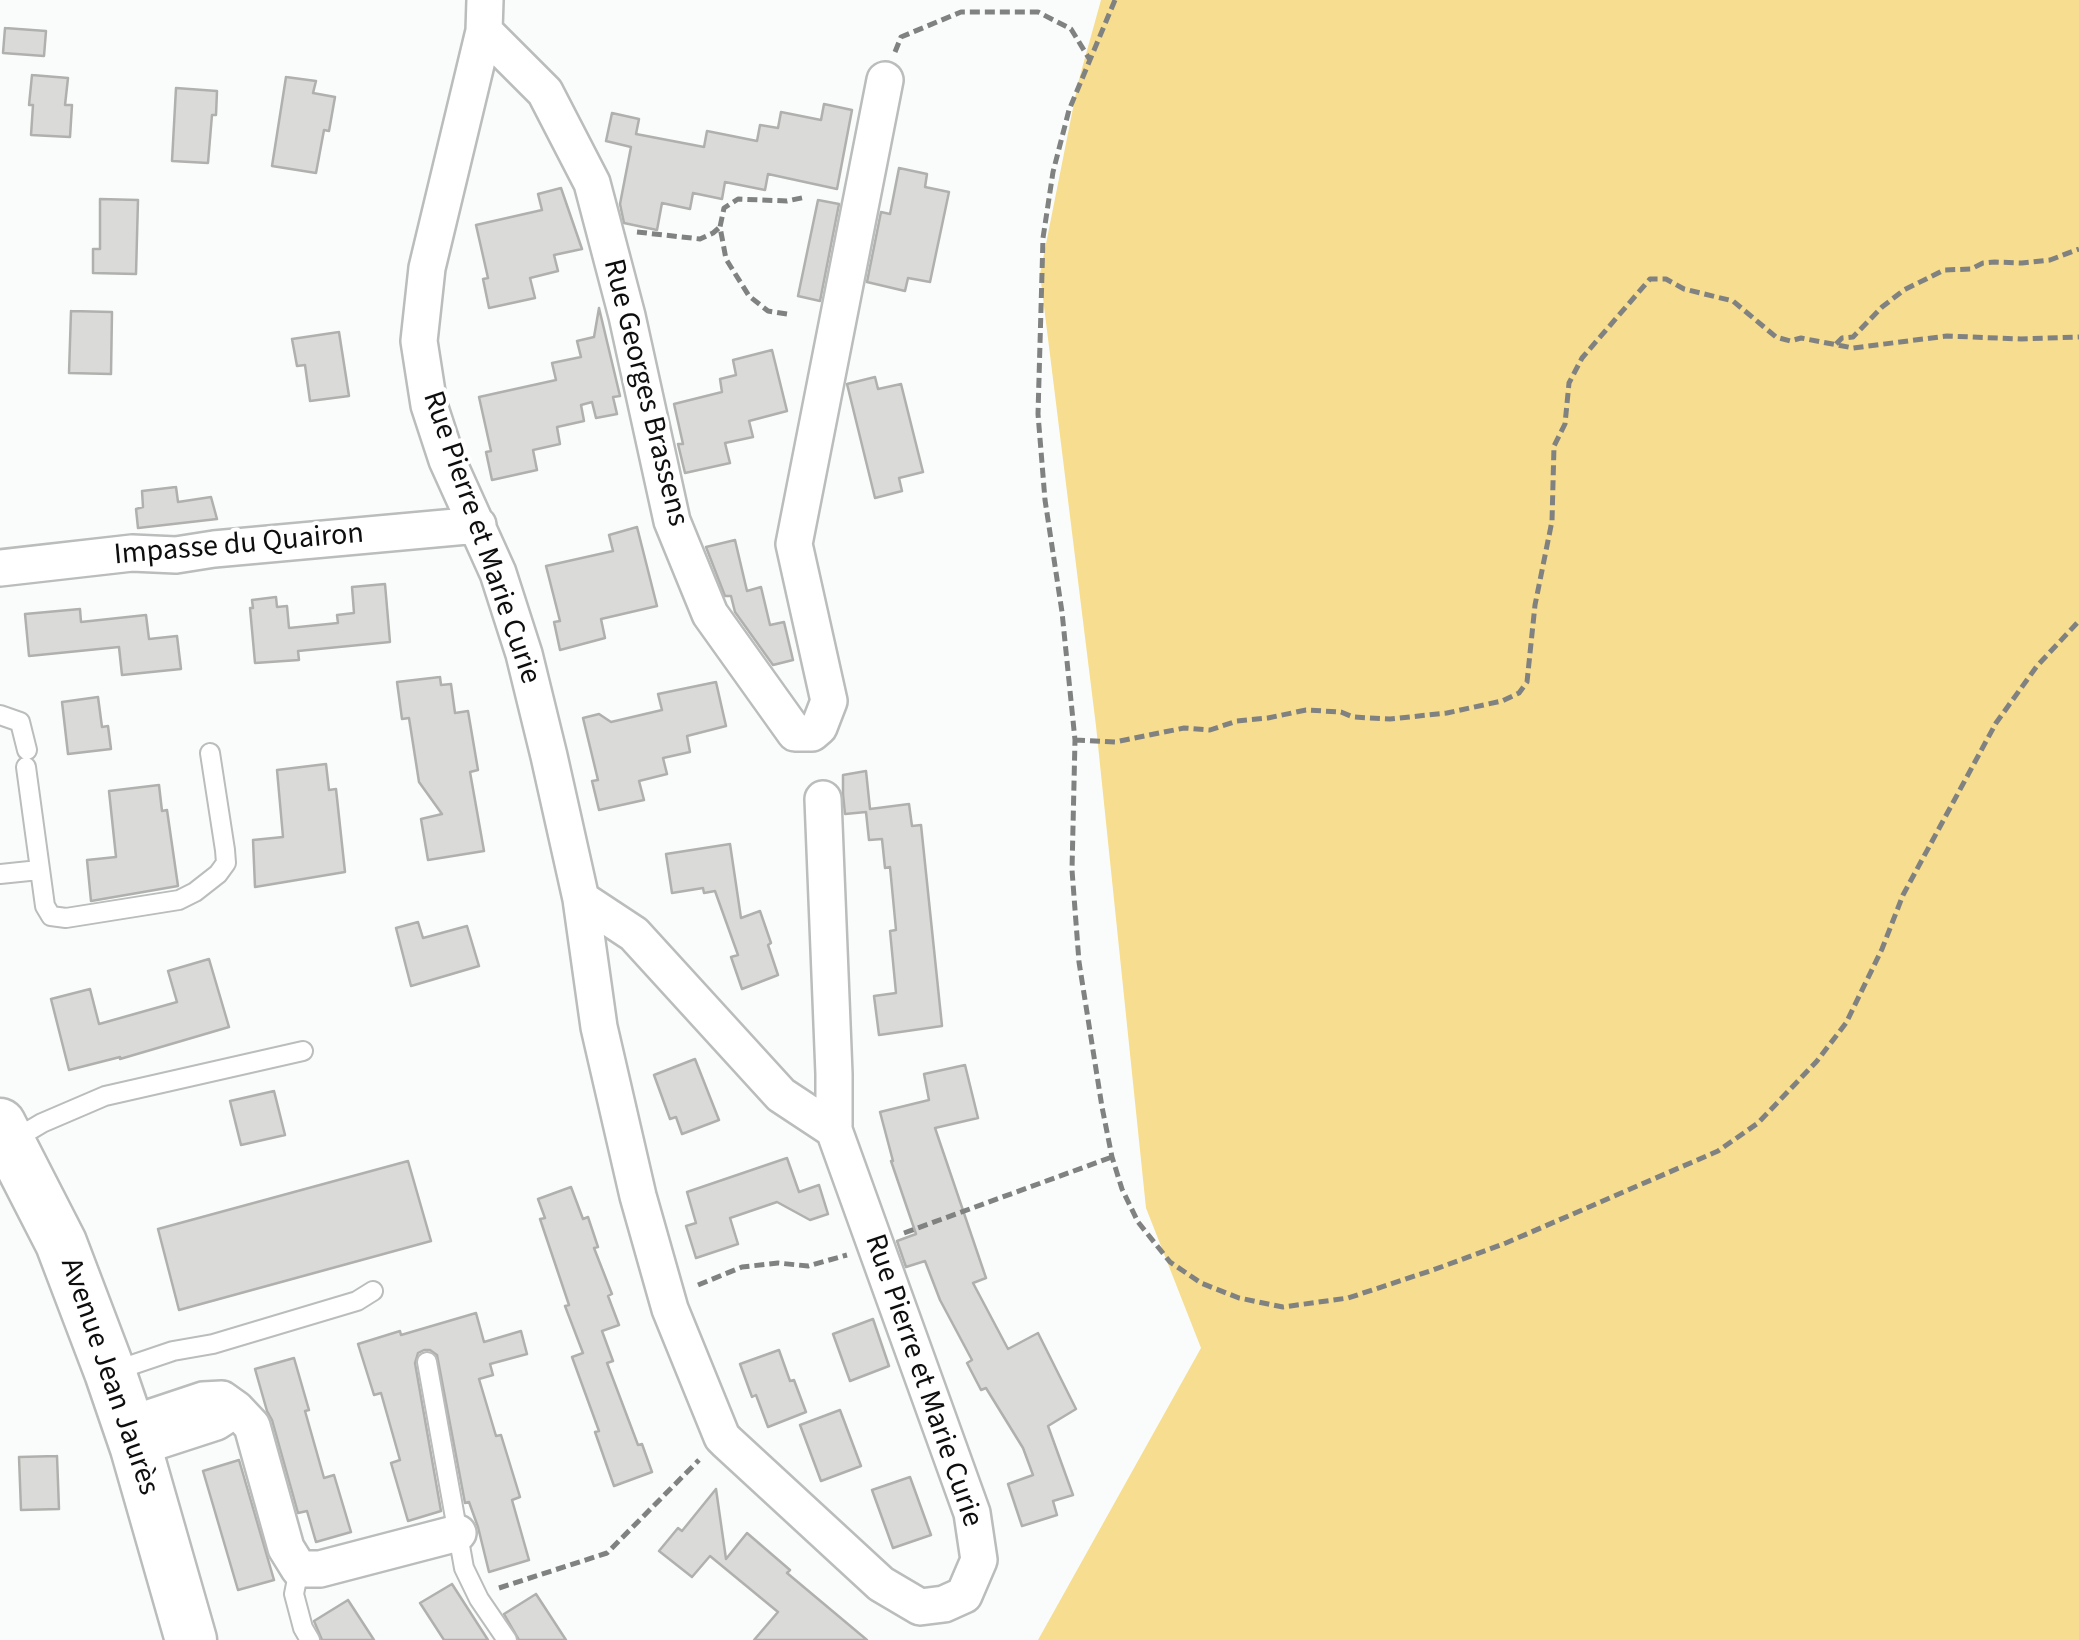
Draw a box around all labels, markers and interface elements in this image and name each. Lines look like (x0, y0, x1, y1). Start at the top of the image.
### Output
street label: Rue Georges Brassens (593, 256, 695, 530)
street label: Rue Pierre et Marie Curie (413, 387, 547, 689)
street label: Impasse du Quairon (113, 517, 365, 575)
street label: Rue Pierre et Marie Curie (855, 1230, 989, 1532)
street label: Avenue Jean Jaurès (51, 1254, 165, 1500)

